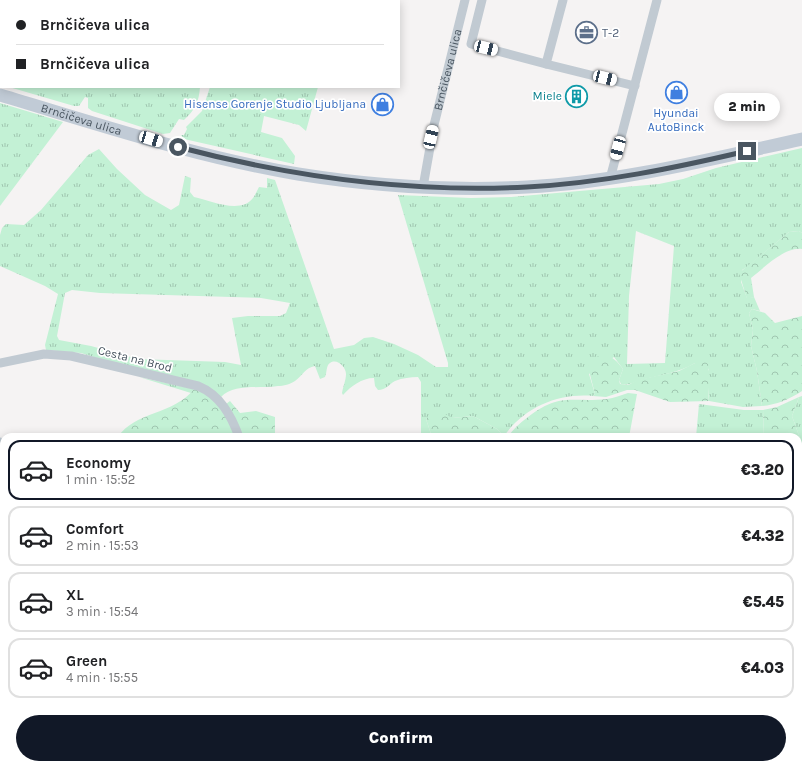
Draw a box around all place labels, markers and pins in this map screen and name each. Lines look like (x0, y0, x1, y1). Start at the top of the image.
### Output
office icon: T-2 (573, 20, 599, 46)
place label: T-2 (602, 26, 619, 40)
shop icon: Hyundai AutoBinck (663, 79, 689, 105)
building icon: Miele (564, 83, 590, 109)
place label: Miele (533, 89, 562, 103)
shop icon: Hisense Gorenje Studio Ljubljana (369, 91, 395, 117)
place label: Hisense Gorenje Studio Ljubljana (184, 97, 366, 111)
place label: Hyundai AutoBinck (648, 106, 704, 134)

